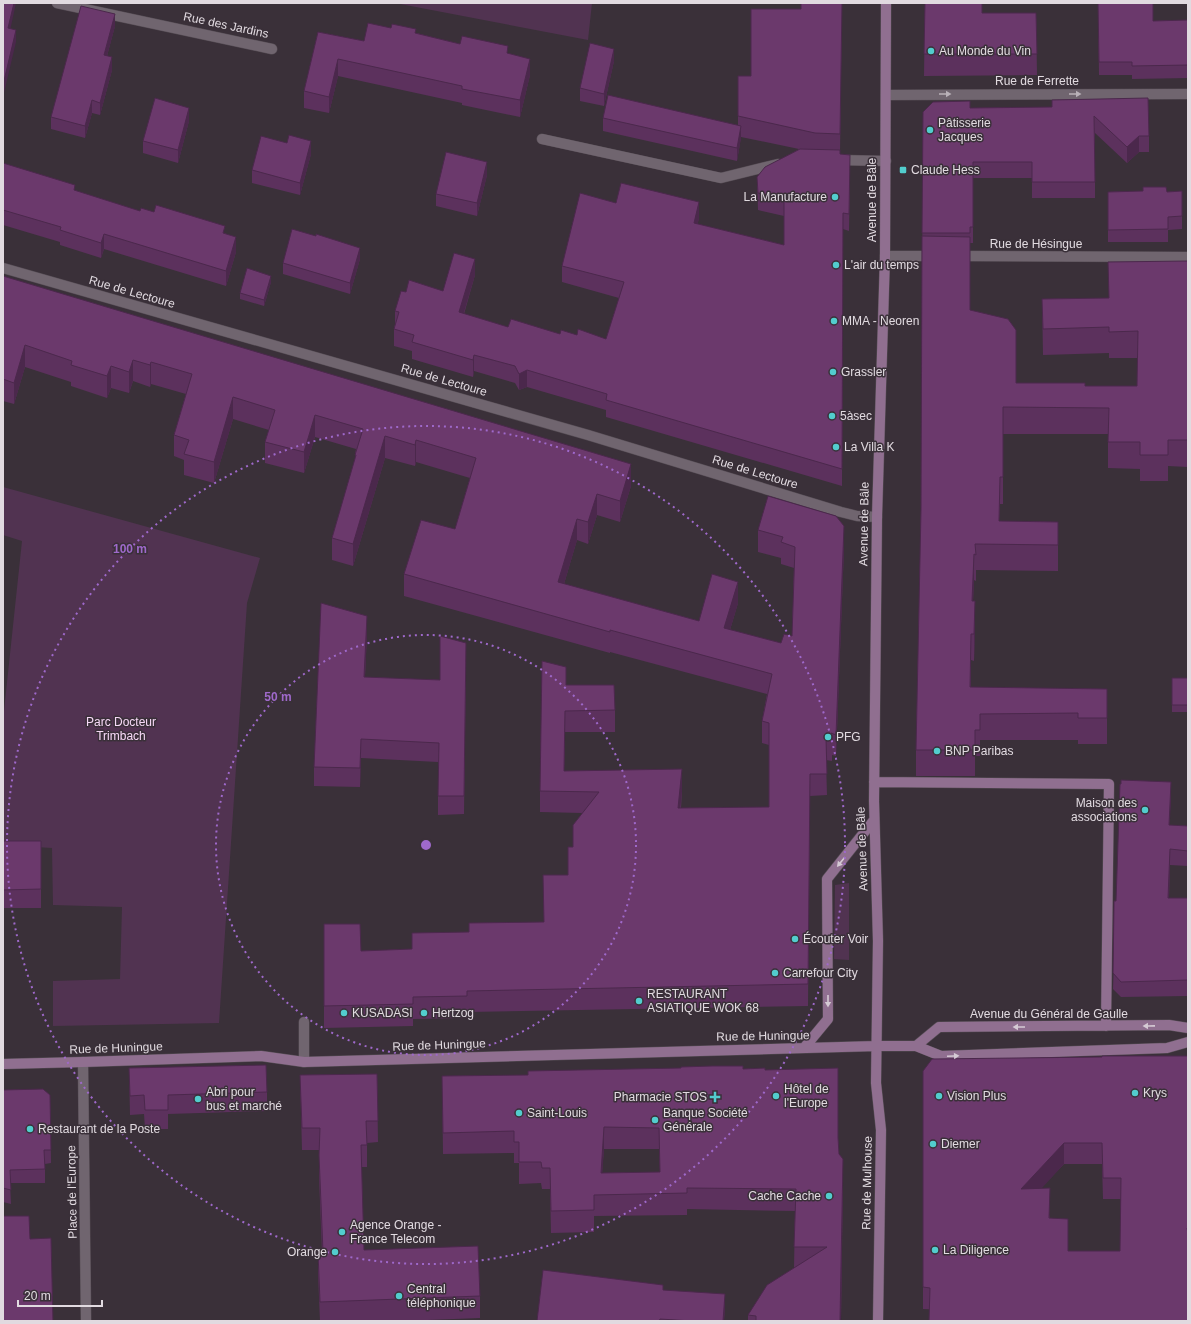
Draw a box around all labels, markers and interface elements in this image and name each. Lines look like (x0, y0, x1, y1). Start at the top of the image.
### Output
street label: Rue des Jardins (182, 9, 270, 41)
place label: Au Monde du Vin (939, 44, 1031, 58)
marker: Au Monde du Vin (926, 46, 936, 56)
street label: Rue de Ferrette (995, 74, 1079, 88)
one-way arrow (939, 91, 952, 97)
one-way arrow (1069, 91, 1082, 97)
place label: Pâtisserie Jacques (938, 116, 991, 144)
marker: Pâtisserie Jacques (925, 125, 935, 135)
street label: Avenue de Bâle (865, 157, 879, 242)
place label: Claude Hess (911, 163, 980, 177)
marker: Claude Hess (898, 165, 908, 175)
place label: La Manufacture (744, 190, 827, 204)
marker: La Manufacture (830, 192, 840, 202)
street label: Rue de Hésingue (990, 237, 1083, 251)
place label: L'air du temps (844, 258, 919, 272)
marker: L'air du temps (831, 260, 841, 270)
street label: Rue de Lectoure (87, 273, 177, 311)
place label: MMA - Neoren (842, 314, 919, 328)
marker: MMA - Neoren (829, 316, 839, 326)
street label: Rue de Lectoure (399, 361, 489, 399)
place label: Grassler (841, 365, 886, 379)
marker: Grassler (828, 367, 838, 377)
place label: 5àsec (840, 409, 872, 423)
marker: 5àsec (827, 411, 837, 421)
place label: La Villa K (844, 440, 894, 454)
marker: La Villa K (831, 442, 841, 452)
street label: Rue de Lectoure (711, 452, 800, 492)
street label: Avenue de Bâle (856, 481, 872, 566)
text: 100 m (113, 542, 147, 556)
text: 50 m (264, 690, 292, 704)
park label: Parc Docteur Trimbach (86, 715, 156, 743)
place label: PFG (836, 730, 861, 744)
marker: PFG (823, 732, 833, 742)
place label: BNP Paribas (945, 744, 1013, 758)
marker: BNP Paribas (932, 746, 942, 756)
place label: Maison des associations (1071, 796, 1137, 824)
marker: Maison des associations (1140, 805, 1150, 815)
street label: Avenue de Bâle (854, 806, 870, 891)
centre of rings (419, 838, 433, 852)
one-way arrow (837, 857, 845, 867)
place label: Écouter Voir (803, 931, 868, 946)
marker: Écouter Voir (790, 934, 800, 944)
place label: Carrefour City (783, 966, 858, 980)
marker: Carrefour City (770, 968, 780, 978)
place label: RESTAURANT ASIATIQUE WOK 68 (647, 987, 759, 1015)
one-way arrow (825, 995, 831, 1008)
marker: RESTAURANT ASIATIQUE WOK 68 (634, 996, 644, 1006)
place label: KUSADASI (352, 1006, 413, 1020)
place label: Hertzog (432, 1006, 474, 1020)
street label: Avenue du Général de Gaulle (970, 1007, 1128, 1021)
marker: KUSADASI (339, 1008, 349, 1018)
marker: Hertzog (419, 1008, 429, 1018)
one-way arrow (1142, 1023, 1155, 1029)
one-way arrow (1012, 1024, 1025, 1030)
street label: Rue de Huningue (716, 1028, 810, 1044)
street label: Rue de Huningue (392, 1036, 486, 1054)
street label: Rue de Huningue (69, 1039, 163, 1057)
one-way arrow (947, 1052, 959, 1059)
place label: Hôtel de l'Europe (784, 1082, 829, 1110)
place label: Abri pour bus et marché (206, 1085, 282, 1113)
place label: Krys (1143, 1086, 1167, 1100)
marker: Krys (1130, 1088, 1140, 1098)
place label: Vision Plus (947, 1089, 1006, 1103)
place label: Pharmacie STOS (614, 1090, 707, 1104)
marker: Hôtel de l'Europe (771, 1091, 781, 1101)
marker: Vision Plus (934, 1091, 944, 1101)
marker: Pharmacie STOS (710, 1092, 720, 1102)
marker: Abri pour bus et marché (193, 1094, 203, 1104)
place label: Saint-Louis (527, 1106, 587, 1120)
place label: Banque Société Générale (663, 1106, 748, 1134)
marker: Saint-Louis (514, 1108, 524, 1118)
marker: Banque Société Générale (650, 1115, 660, 1125)
place label: Restaurant de la Poste (38, 1122, 160, 1136)
marker: Restaurant de la Poste (25, 1124, 35, 1134)
street label: Rue de Mulhouse (859, 1136, 875, 1230)
place label: Diemer (941, 1137, 980, 1151)
marker: Diemer (928, 1139, 938, 1149)
street label: Place de l'Europe (64, 1145, 80, 1239)
place label: Cache Cache (748, 1189, 821, 1203)
marker: Cache Cache (824, 1191, 834, 1201)
place label: Agence Orange - France Telecom (350, 1218, 441, 1246)
marker: Agence Orange - France Telecom (337, 1227, 347, 1237)
place label: La Diligence (943, 1243, 1009, 1257)
place label: Orange (287, 1245, 327, 1259)
marker: La Diligence (930, 1245, 940, 1255)
marker: Orange (330, 1247, 340, 1257)
scale bar (18, 1282, 102, 1308)
place label: Central téléphonique (407, 1282, 476, 1310)
text: 20 m (24, 1289, 51, 1303)
marker: Central téléphonique (394, 1291, 404, 1301)

